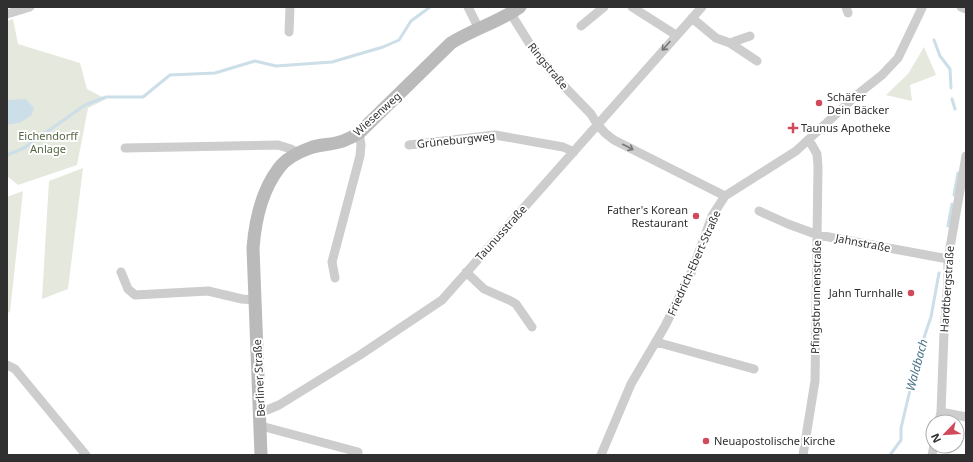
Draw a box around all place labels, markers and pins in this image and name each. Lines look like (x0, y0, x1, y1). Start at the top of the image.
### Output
place label: Schäfer Dein Bäcker (827, 89, 889, 117)
marker: Schäfer Dein Bäcker (814, 98, 824, 108)
place label: Taunus Apotheke (801, 120, 890, 135)
marker: Taunus Apotheke (788, 123, 798, 133)
place label: Father's Korean Restaurant (607, 202, 688, 230)
marker: Father's Korean Restaurant (691, 211, 701, 221)
place label: Jahn Turnhalle (828, 285, 903, 300)
marker: Jahn Turnhalle (906, 288, 916, 298)
place label: Neuapostolische Kirche (714, 433, 835, 448)
marker: Neuapostolische Kirche (701, 436, 711, 446)

